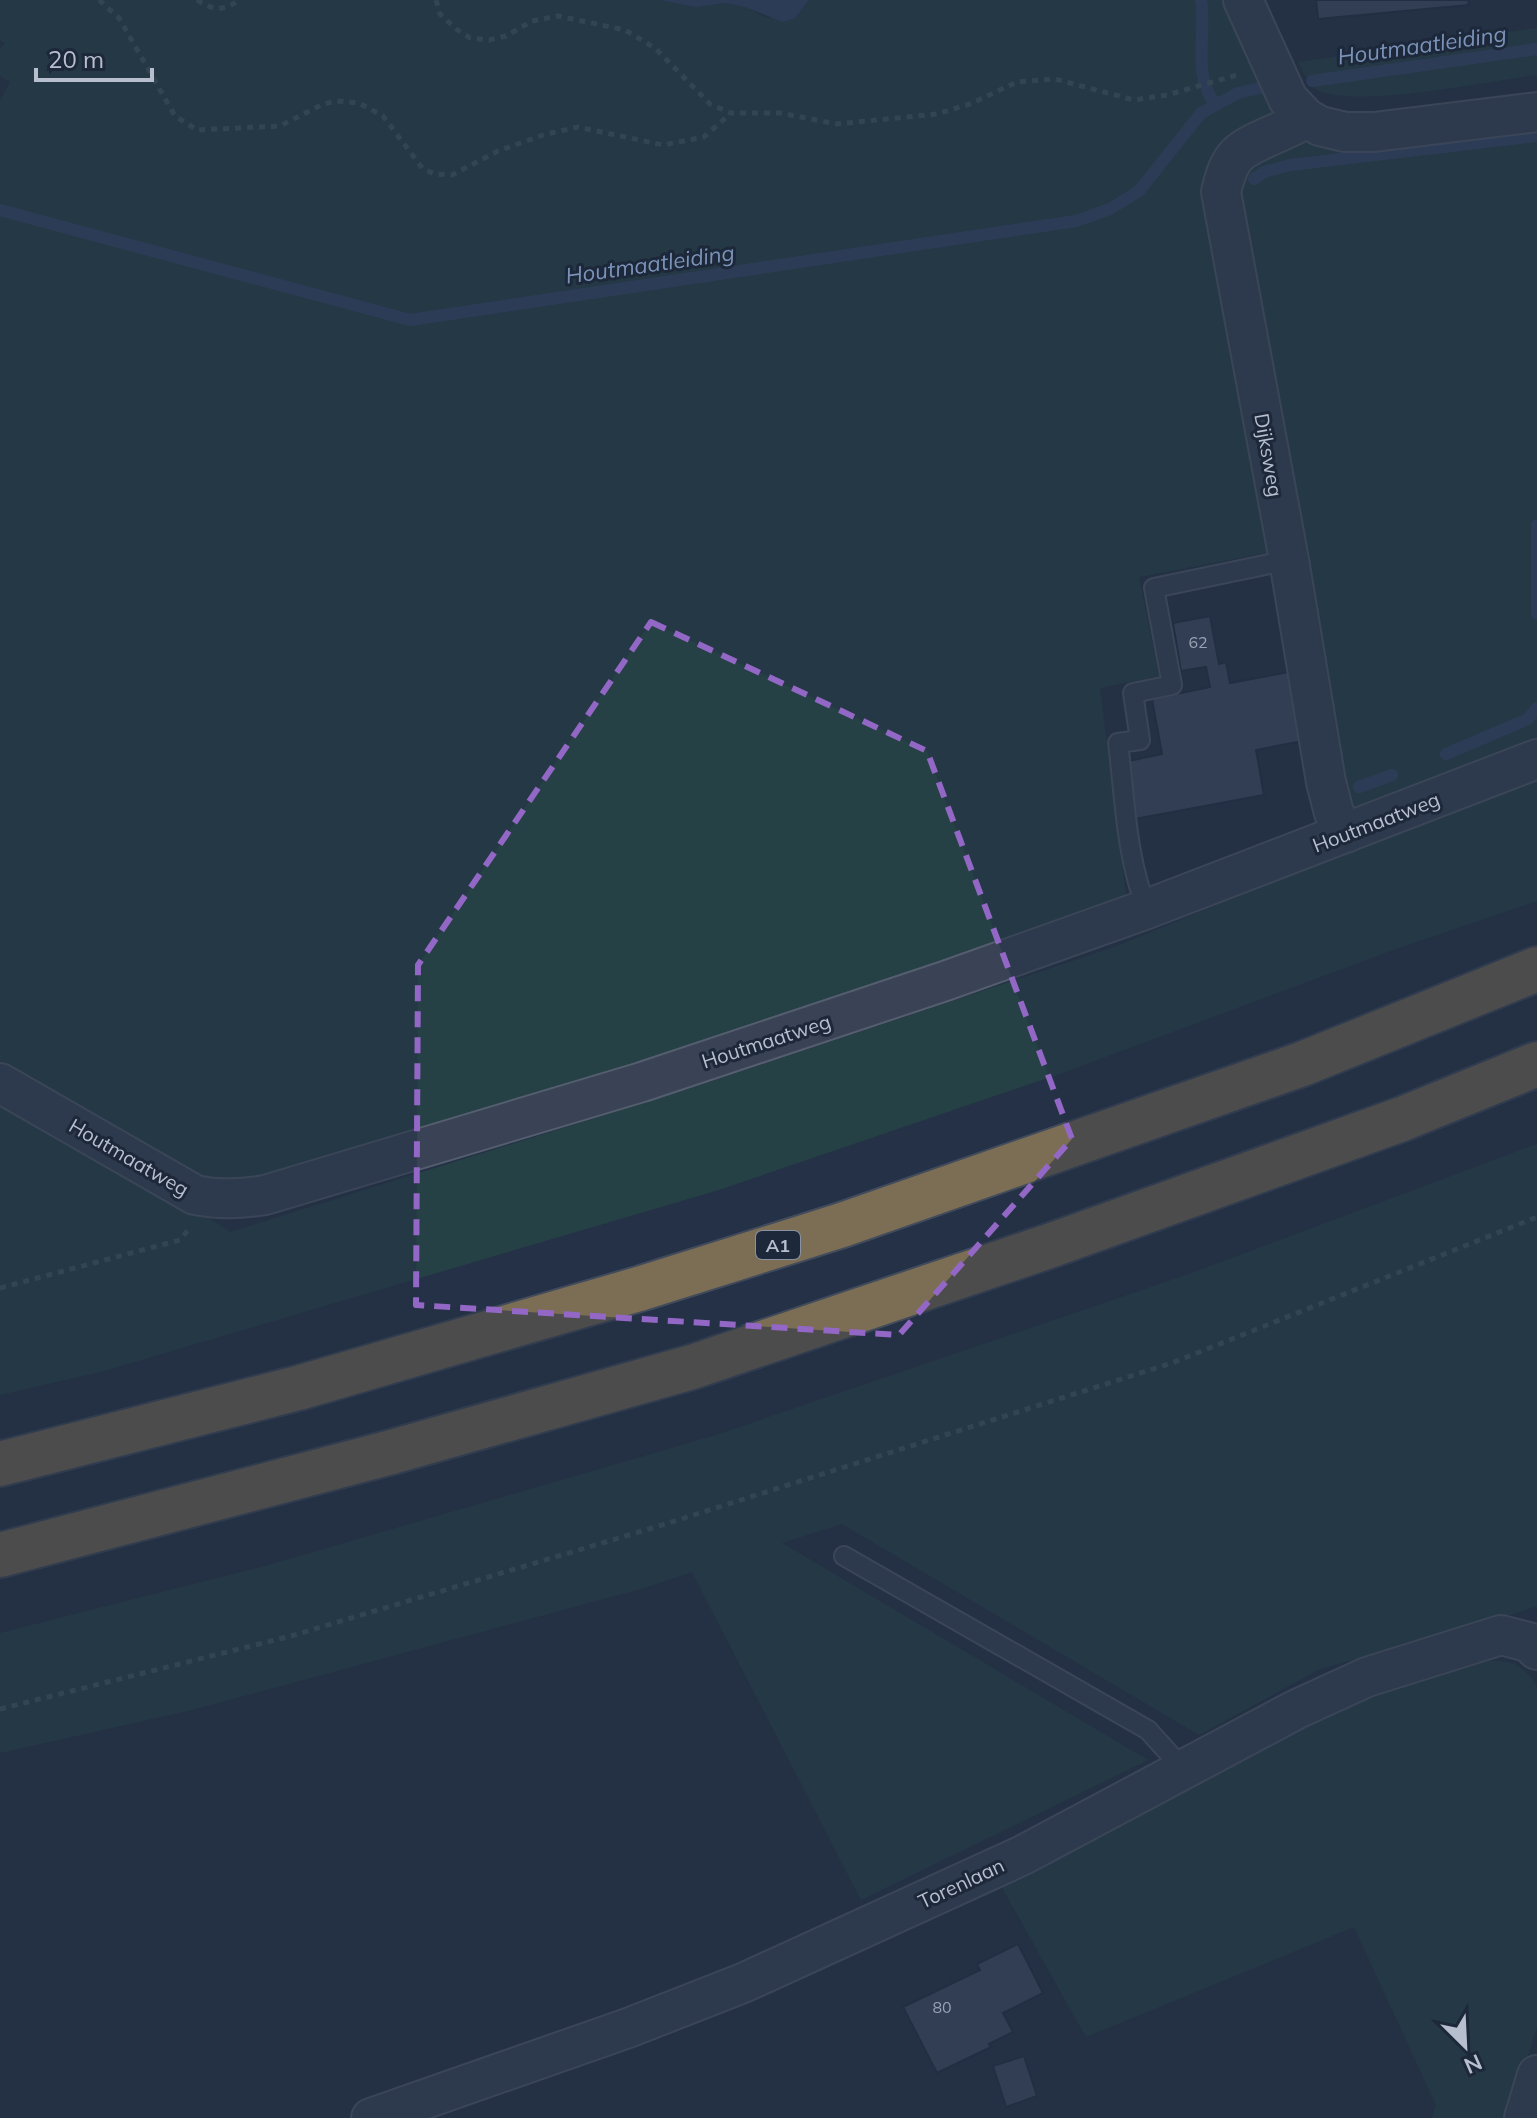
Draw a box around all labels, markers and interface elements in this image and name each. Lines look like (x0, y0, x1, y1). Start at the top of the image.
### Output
water label: Houtmaatleiding (1336, 19, 1508, 71)
scale bar (36, 32, 152, 82)
text: 20 m (48, 44, 104, 74)
water label: Houtmaatleiding (564, 238, 736, 290)
street label: Dijksweg (1249, 411, 1289, 499)
house number: 62 (1188, 632, 1208, 652)
street label: Houtmaatweg (1309, 786, 1443, 858)
street label: Houtmaatweg (698, 1008, 834, 1074)
street label: Houtmaatweg (65, 1113, 193, 1201)
road number: A1 (756, 1231, 800, 1259)
street label: Torenlaan (914, 1852, 1008, 1914)
house number: 80 (932, 1997, 952, 2017)
north arrow (1425, 2006, 1505, 2086)
text: N (1460, 2048, 1486, 2080)

